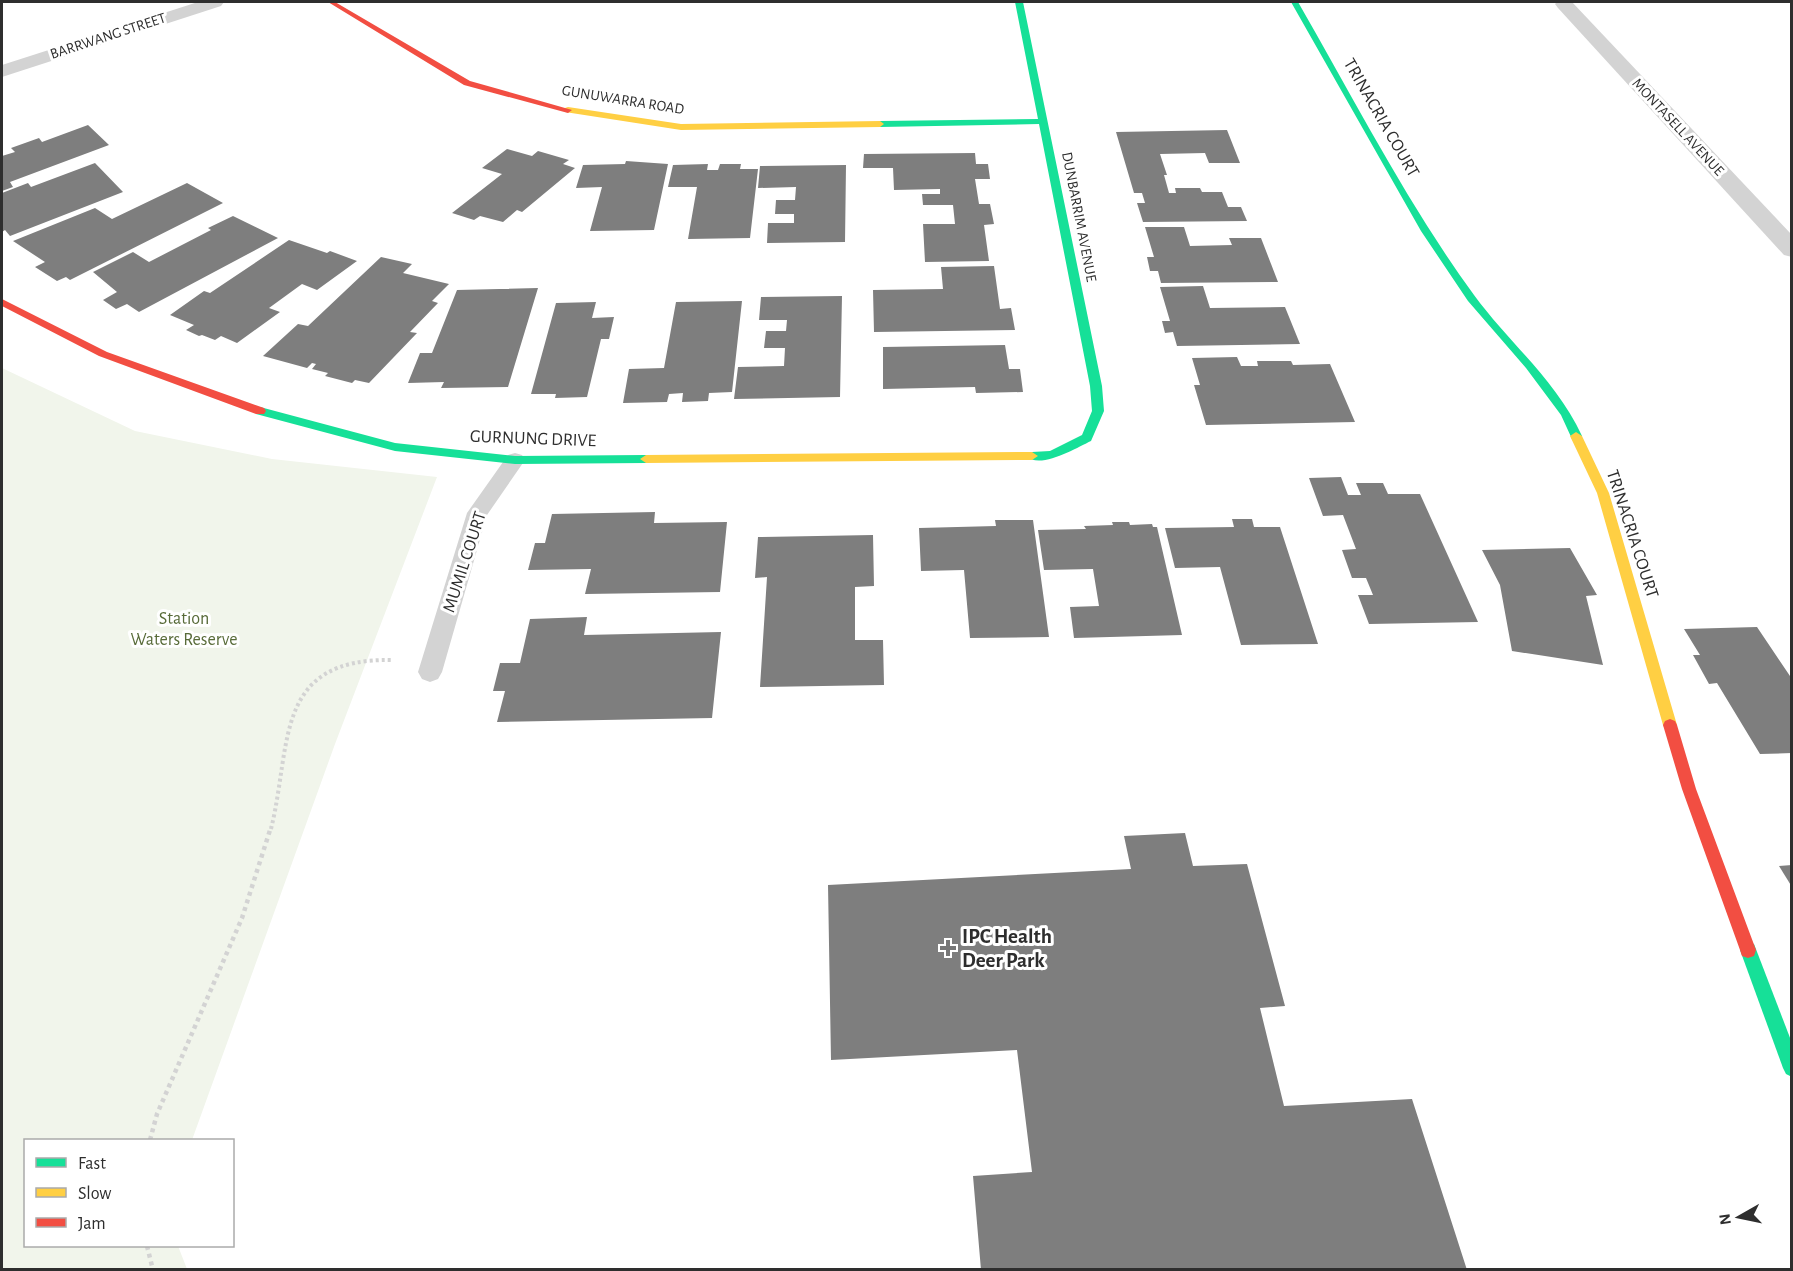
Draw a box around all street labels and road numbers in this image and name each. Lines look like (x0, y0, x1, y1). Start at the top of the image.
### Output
street label: BARRWANG STREET (48, 10, 168, 62)
street label: TRINACRIA COURT (1340, 56, 1422, 181)
street label: MONTASELL AVENUE (1629, 76, 1727, 178)
street label: GUNUWARRA ROAD (561, 83, 685, 117)
street label: DUNBARRIM AVENUE (1059, 151, 1099, 283)
street label: GURNUNG DRIVE (470, 428, 597, 450)
street label: TRINACRIA COURT (1603, 468, 1661, 601)
street label: MUMIL COURT (440, 509, 490, 615)

